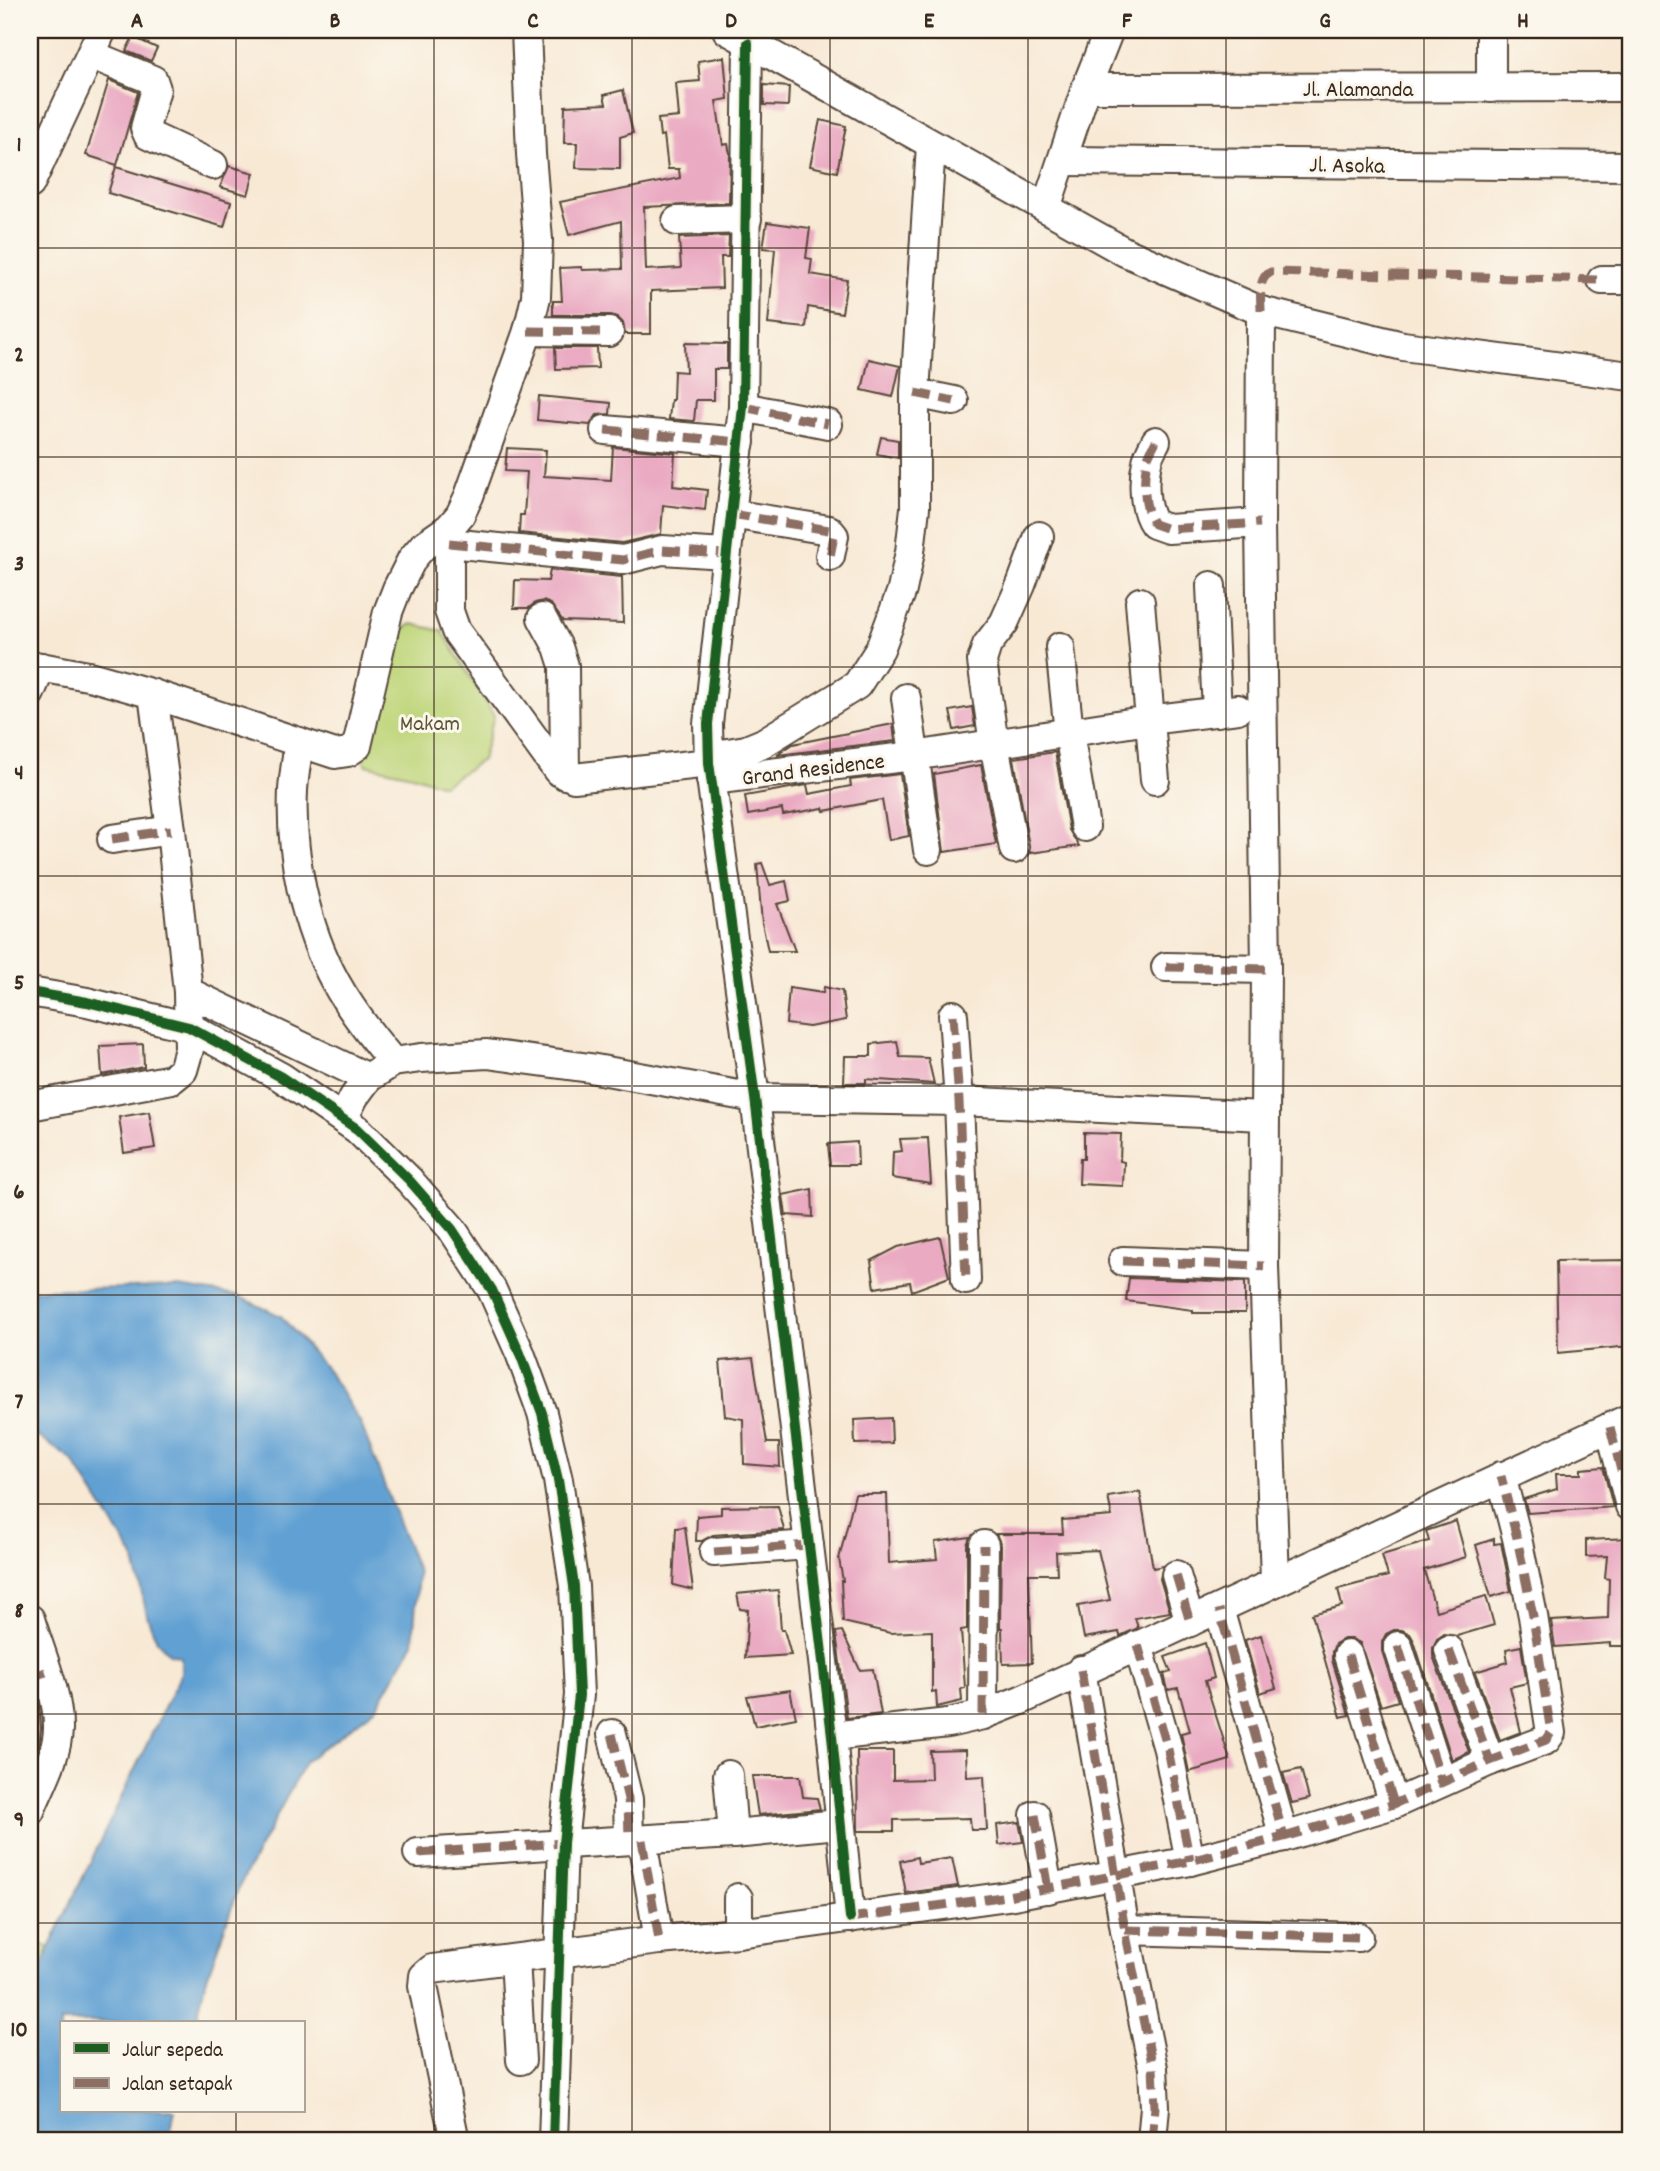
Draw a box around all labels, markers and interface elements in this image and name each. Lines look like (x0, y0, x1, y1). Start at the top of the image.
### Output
text: A (131, 6, 143, 39)
text: B (330, 6, 341, 39)
text: C (527, 6, 539, 39)
text: D (725, 6, 737, 39)
text: E (924, 6, 935, 39)
text: F (1122, 6, 1133, 39)
text: G (1319, 6, 1331, 39)
text: H (1517, 6, 1529, 39)
street label: Jl. Alamanda (1303, 75, 1414, 108)
text: 1 (16, 130, 22, 163)
street label: Jl. Asoka (1309, 150, 1386, 185)
text: 2 (14, 340, 24, 373)
text: 3 (14, 549, 24, 582)
park label: Makam (400, 709, 460, 742)
street label: Grand Residence (740, 746, 887, 797)
text: 4 (14, 758, 24, 791)
text: 5 (14, 968, 24, 1001)
text: 6 (13, 1177, 25, 1210)
text: 7 (15, 1387, 24, 1420)
text: 8 (14, 1596, 24, 1629)
text: 9 (14, 1805, 24, 1838)
text: 10 (10, 2015, 28, 2048)
legend (60, 2021, 304, 2112)
text: Jalur sepeda (122, 2037, 224, 2067)
text: Jalan setapak (122, 2071, 233, 2101)

